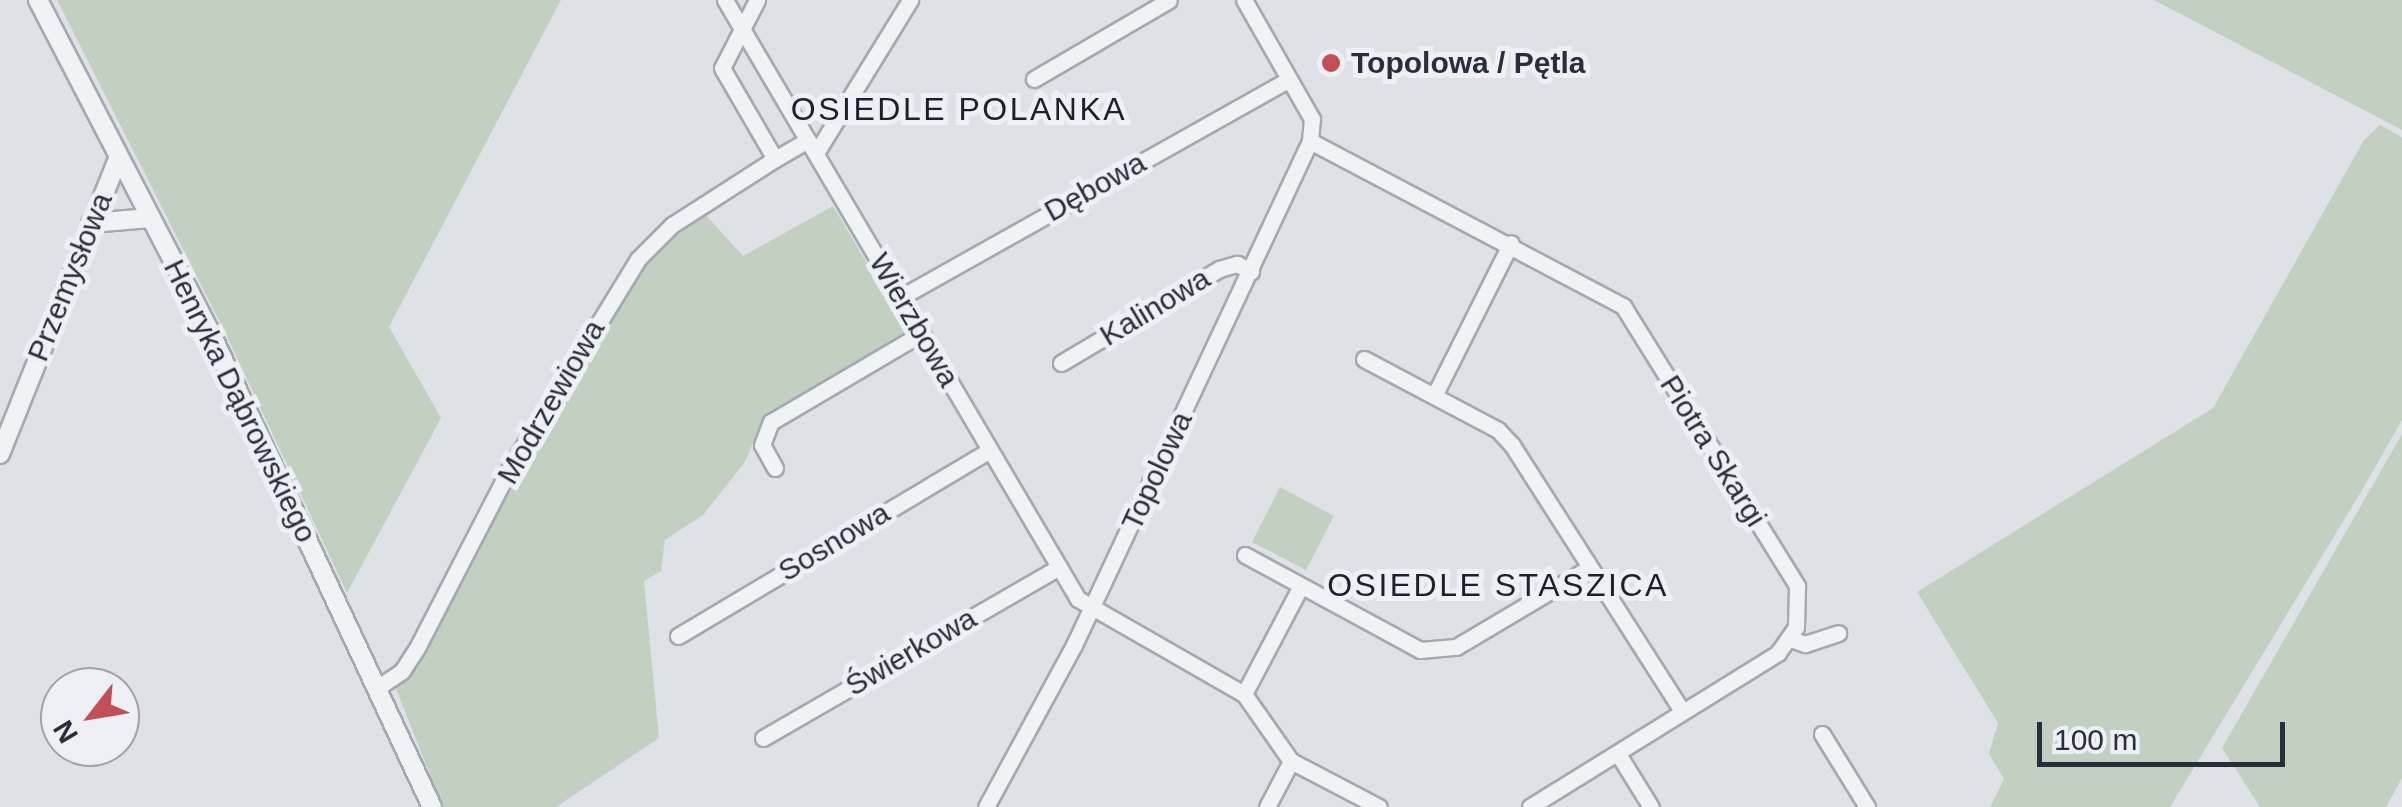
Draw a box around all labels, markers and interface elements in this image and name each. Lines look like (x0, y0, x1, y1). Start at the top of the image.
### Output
place label: Topolowa / Pętla (1351, 45, 1585, 81)
marker: Topolowa / Pętla (1320, 52, 1342, 74)
district label: OSIEDLE POLANKA (791, 90, 1127, 128)
street label: Dębowa (1038, 145, 1152, 229)
street label: Przemysłowa (20, 188, 120, 366)
street label: Wierzbowa (861, 247, 967, 393)
street label: Henryka Dąbrowskiego (156, 254, 324, 548)
street label: Kalinowa (1094, 260, 1216, 354)
street label: Modrzewiowa (490, 314, 612, 490)
street label: Piotra Skargi (1652, 369, 1774, 533)
street label: Topolowa (1114, 406, 1200, 536)
street label: Sosnowa (772, 495, 896, 589)
district label: OSIEDLE STASZICA (1327, 566, 1669, 604)
street label: Świerkowa (839, 600, 983, 704)
north arrow (40, 667, 140, 767)
scale bar (2042, 702, 2290, 764)
text: N (47, 715, 84, 748)
text: 100 m (2054, 723, 2137, 756)

